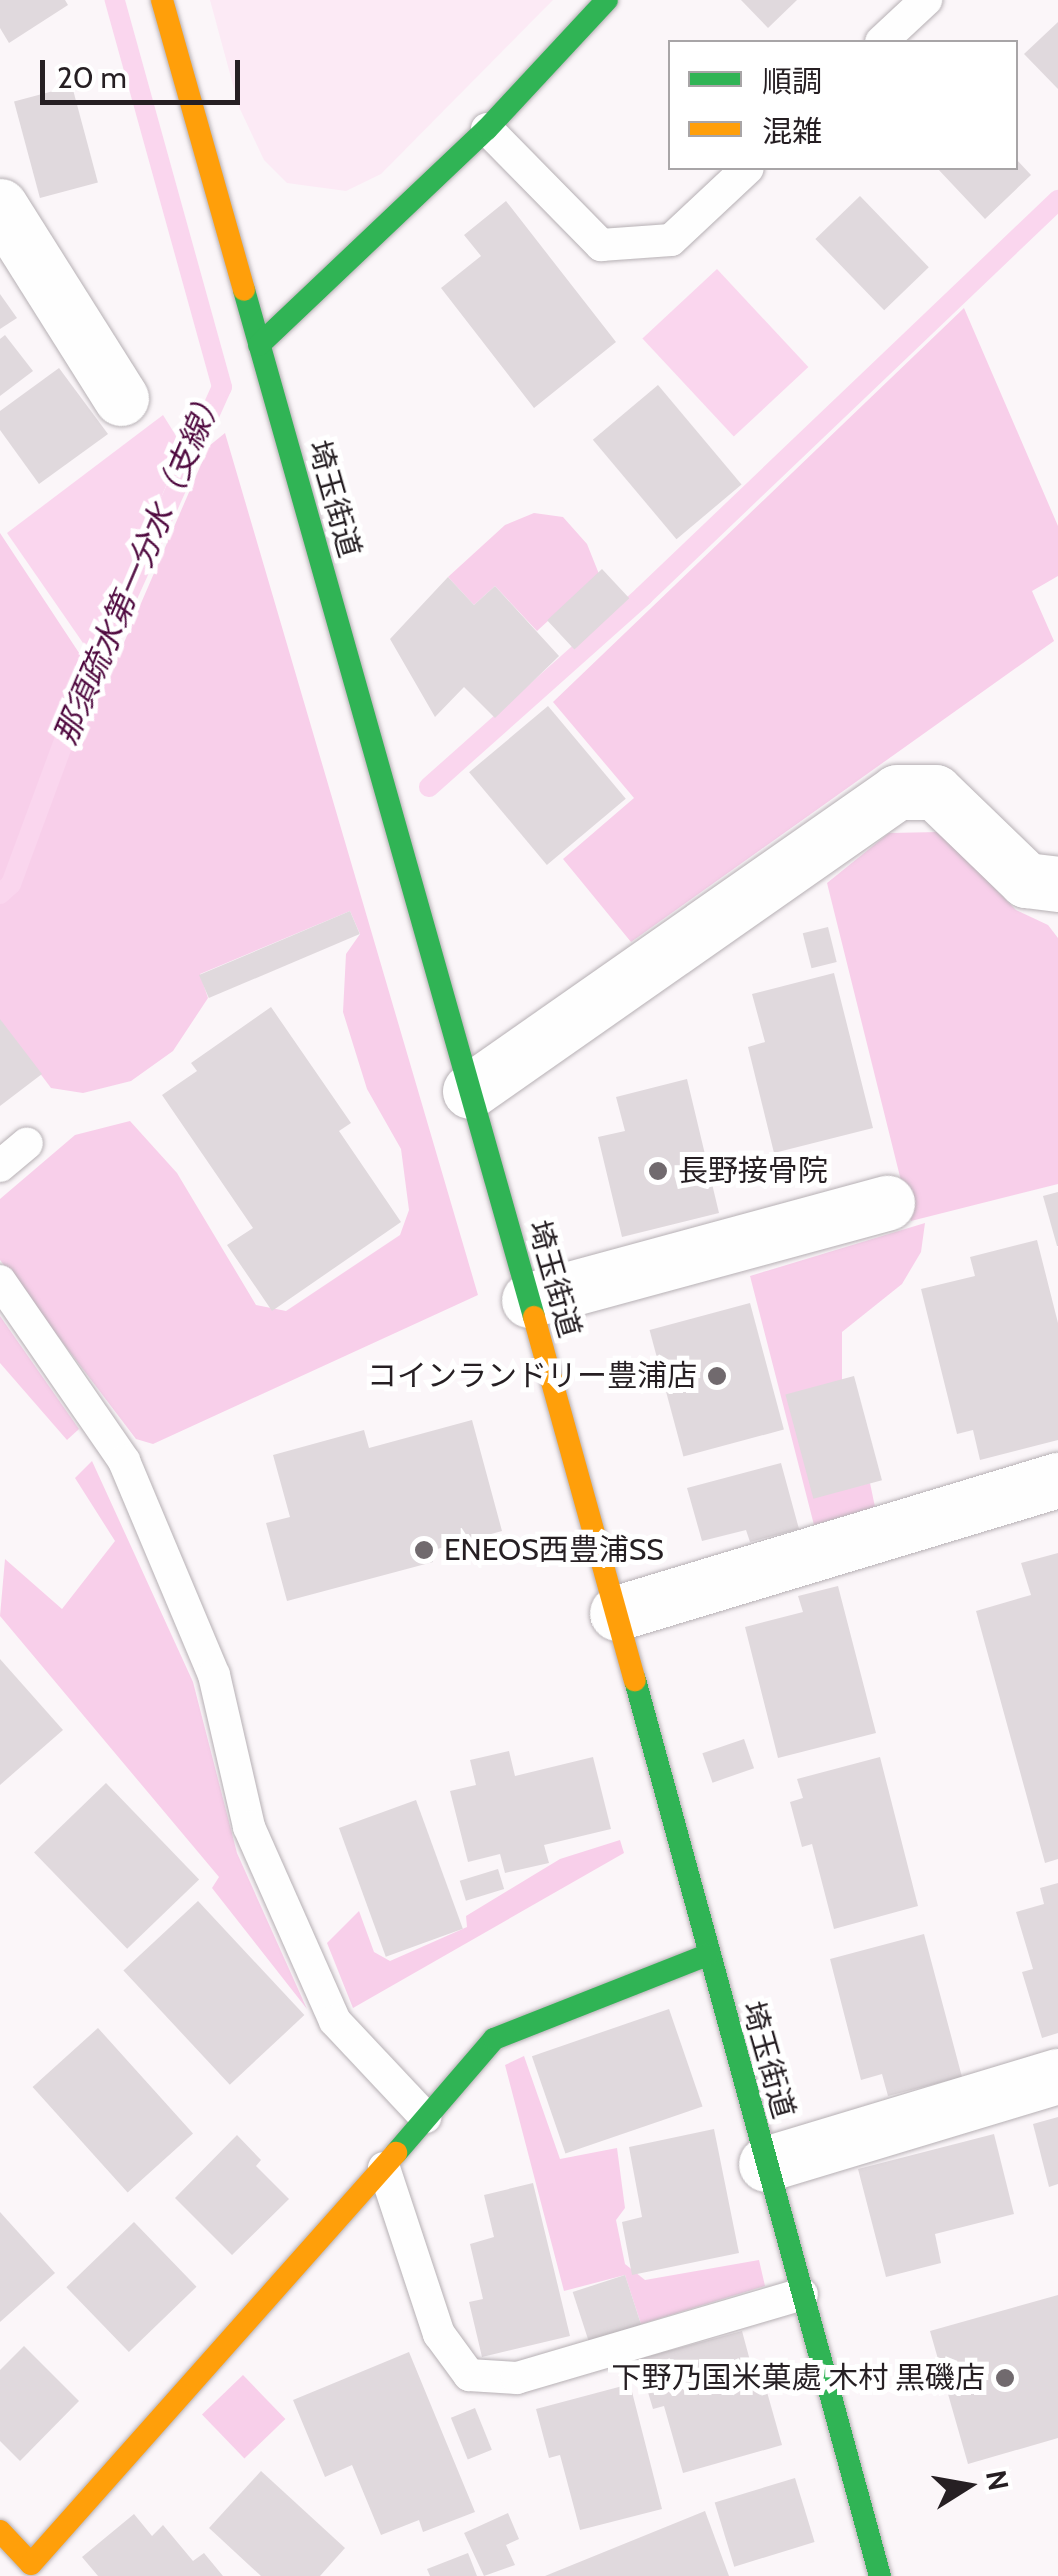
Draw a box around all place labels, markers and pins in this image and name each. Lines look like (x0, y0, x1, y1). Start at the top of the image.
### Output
place label: 長野接骨院 (678, 1153, 828, 1189)
marker: 長野接骨院 (647, 1160, 669, 1182)
place label: コインランドリー豊浦店 (367, 1358, 697, 1394)
marker: コインランドリー豊浦店 (706, 1365, 728, 1387)
place label: ENEOS西豊浦SS (444, 1532, 664, 1568)
marker: ENEOS西豊浦SS (413, 1539, 435, 1561)
place label: 下野乃国米菓處 木村 黒磯店 (612, 2360, 985, 2396)
marker: 下野乃国米菓處 木村 黒磯店 (994, 2367, 1016, 2389)

